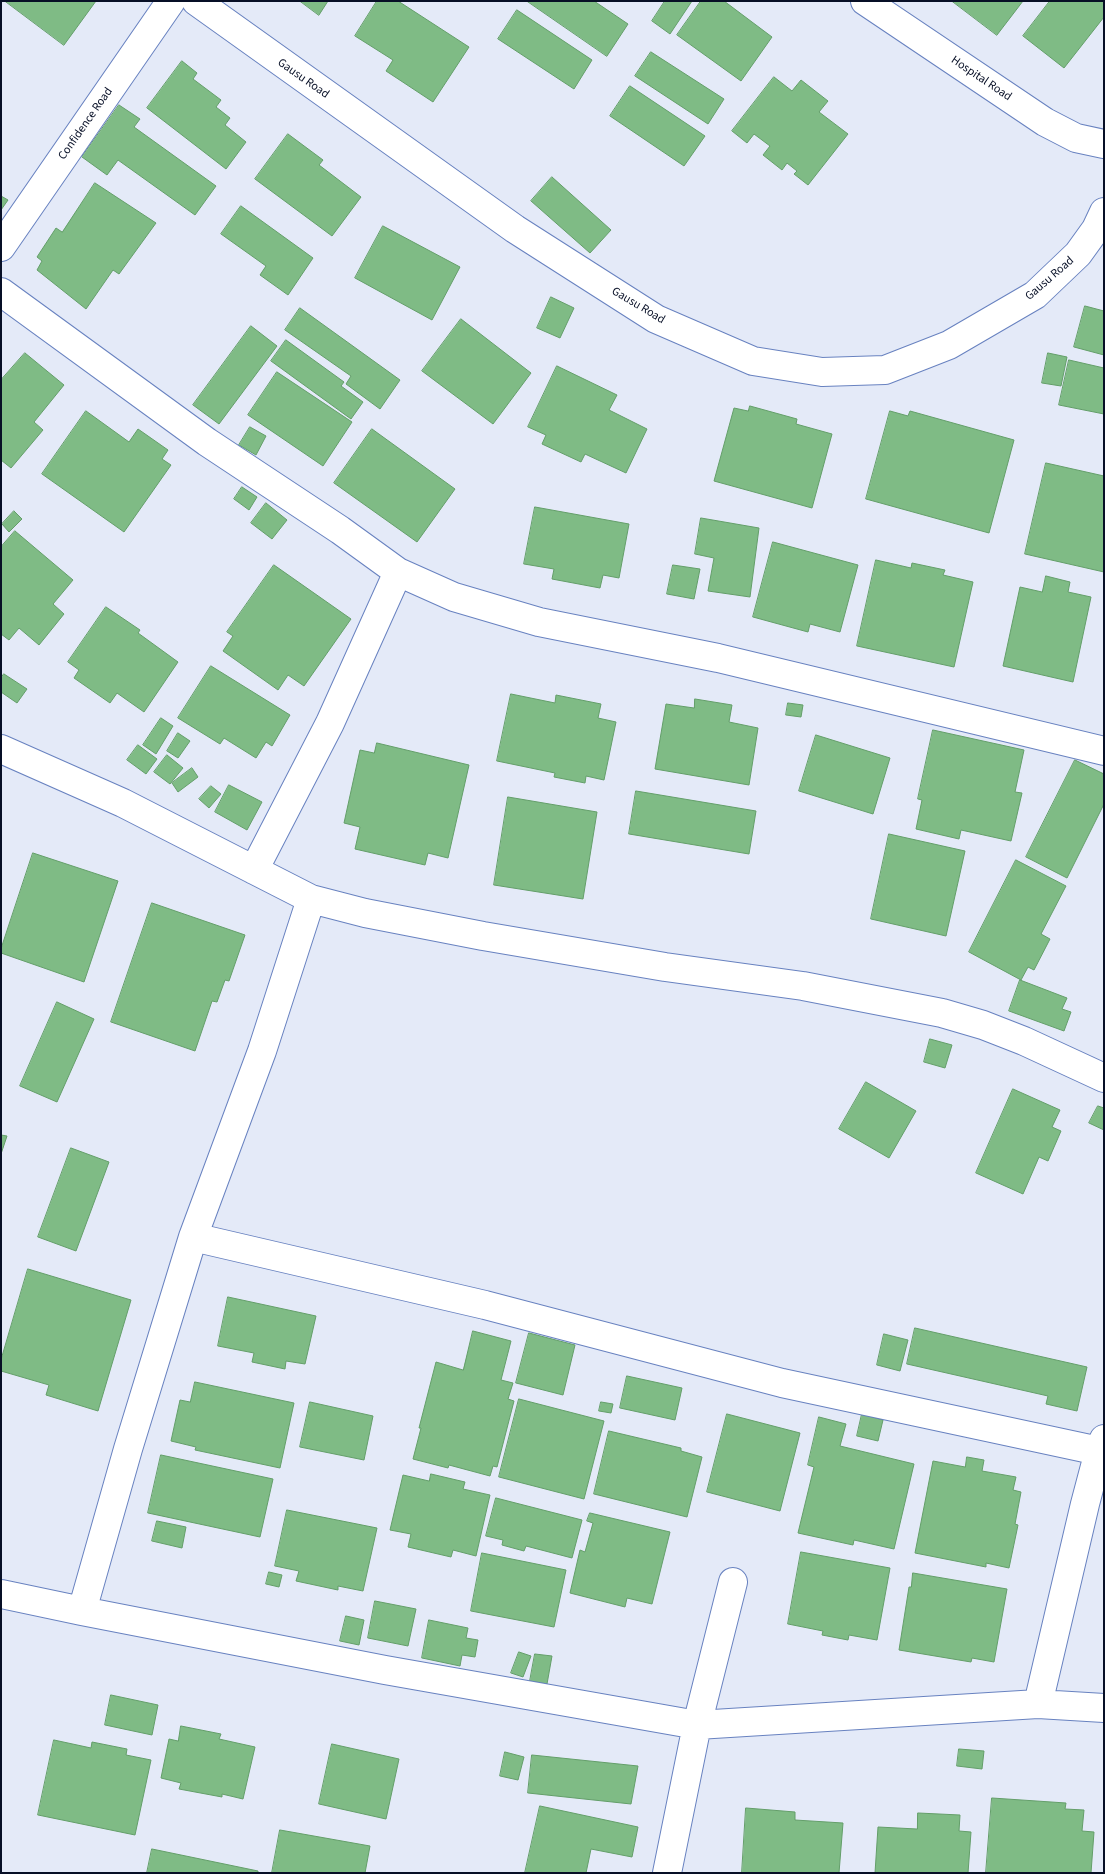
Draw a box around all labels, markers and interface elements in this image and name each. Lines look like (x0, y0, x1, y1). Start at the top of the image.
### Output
street label: Hospital Road (948, 53, 1014, 105)
street label: Gausu Road (274, 56, 332, 102)
street label: Confidence Road (56, 85, 116, 163)
street label: Gausu Road (1023, 254, 1077, 304)
street label: Gausu Road (609, 284, 667, 328)

